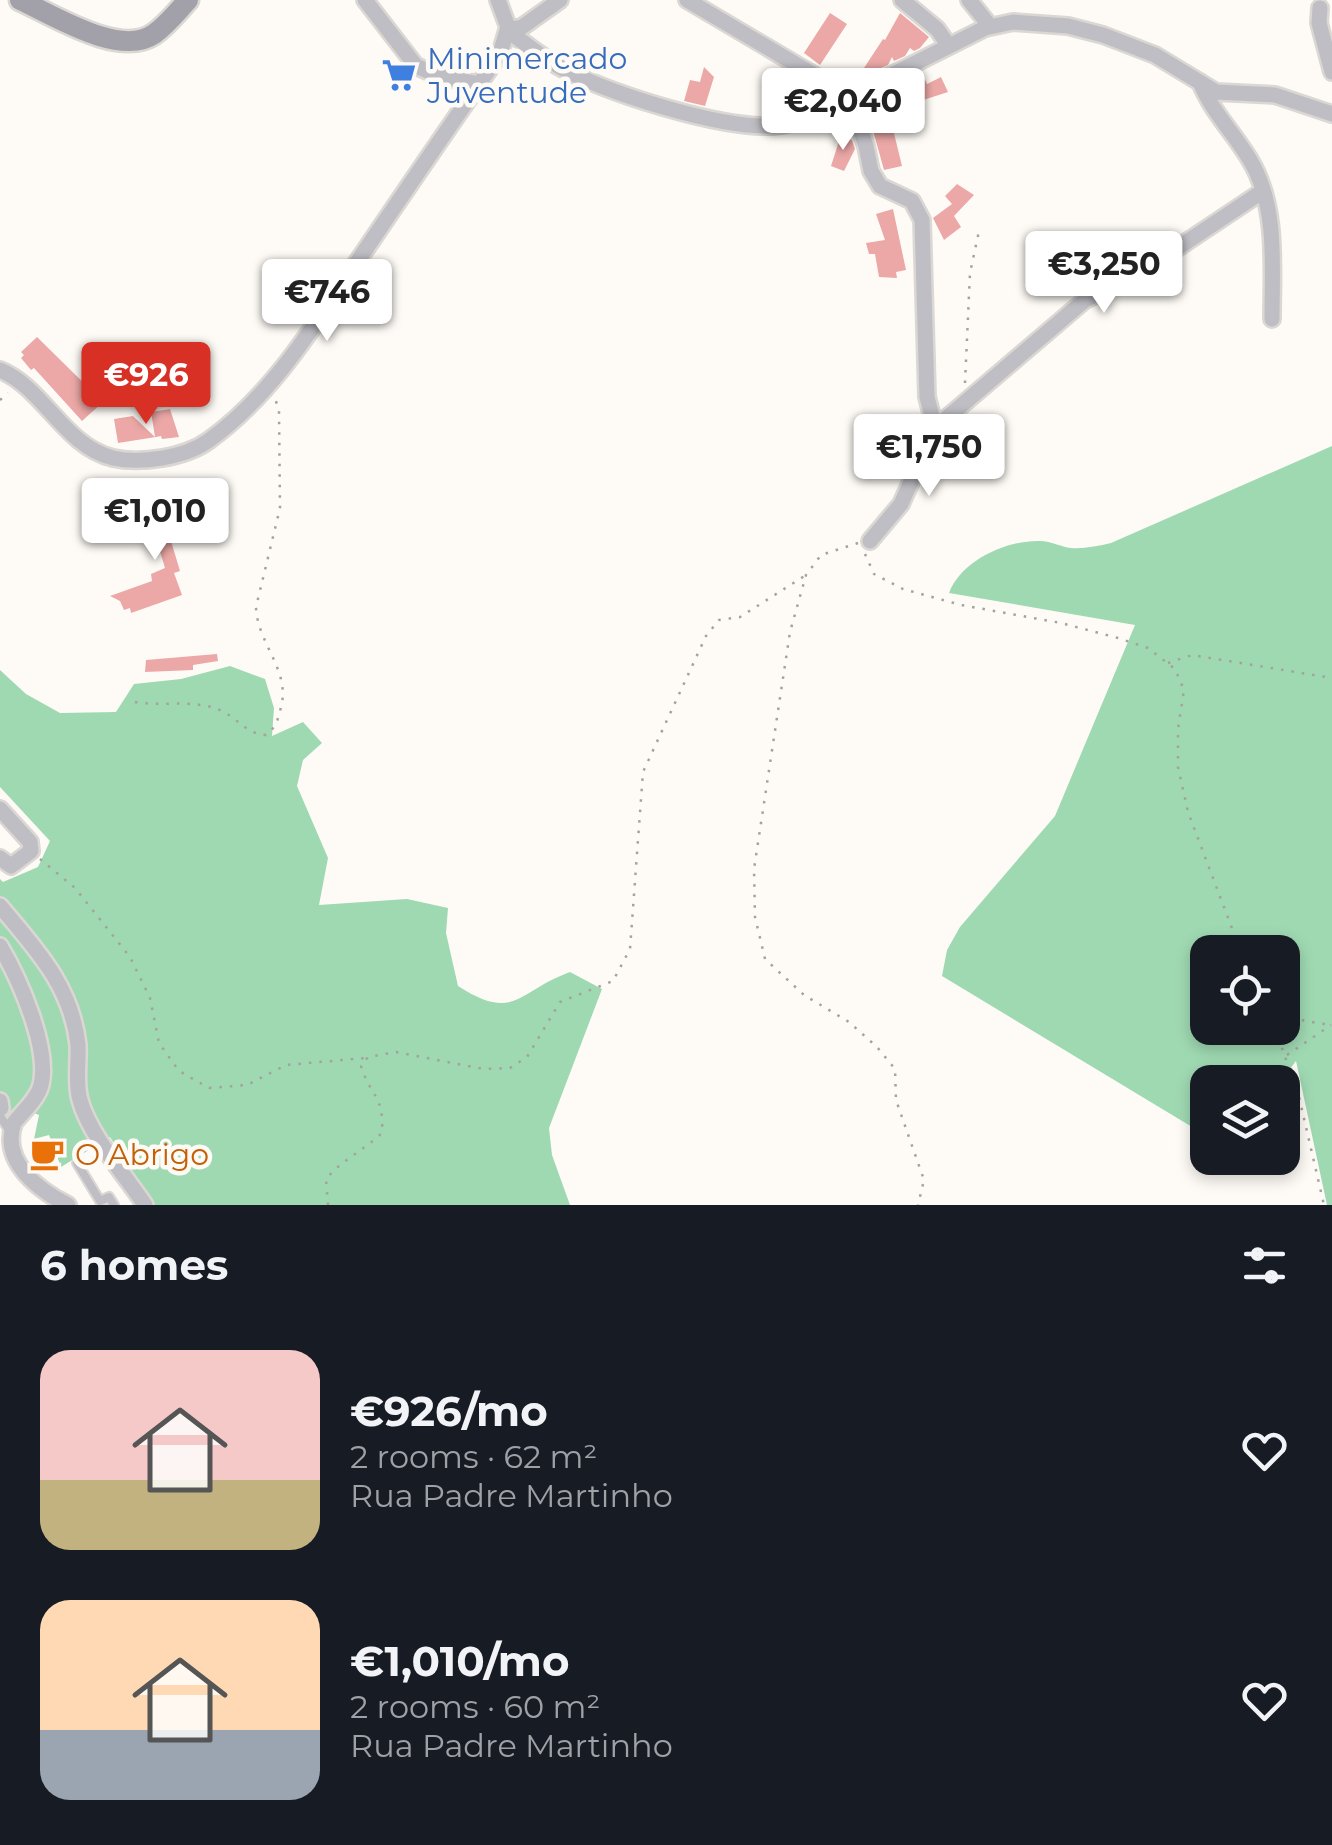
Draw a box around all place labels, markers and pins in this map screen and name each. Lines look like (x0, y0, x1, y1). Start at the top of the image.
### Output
place label: Minimercado Juventude (426, 40, 627, 111)
supermarket icon: Minimercado Juventude (380, 56, 418, 94)
pin: €2,040 (762, 68, 924, 153)
pin: €3,250 (1023, 231, 1185, 316)
pin: €746 (268, 259, 386, 344)
pin: €926 (87, 342, 205, 427)
pin: €1,750 (848, 414, 1010, 499)
pin: €1,010 (74, 478, 236, 563)
cafe icon: O Abrigo (28, 1135, 66, 1173)
place label: O Abrigo (75, 1136, 209, 1173)

